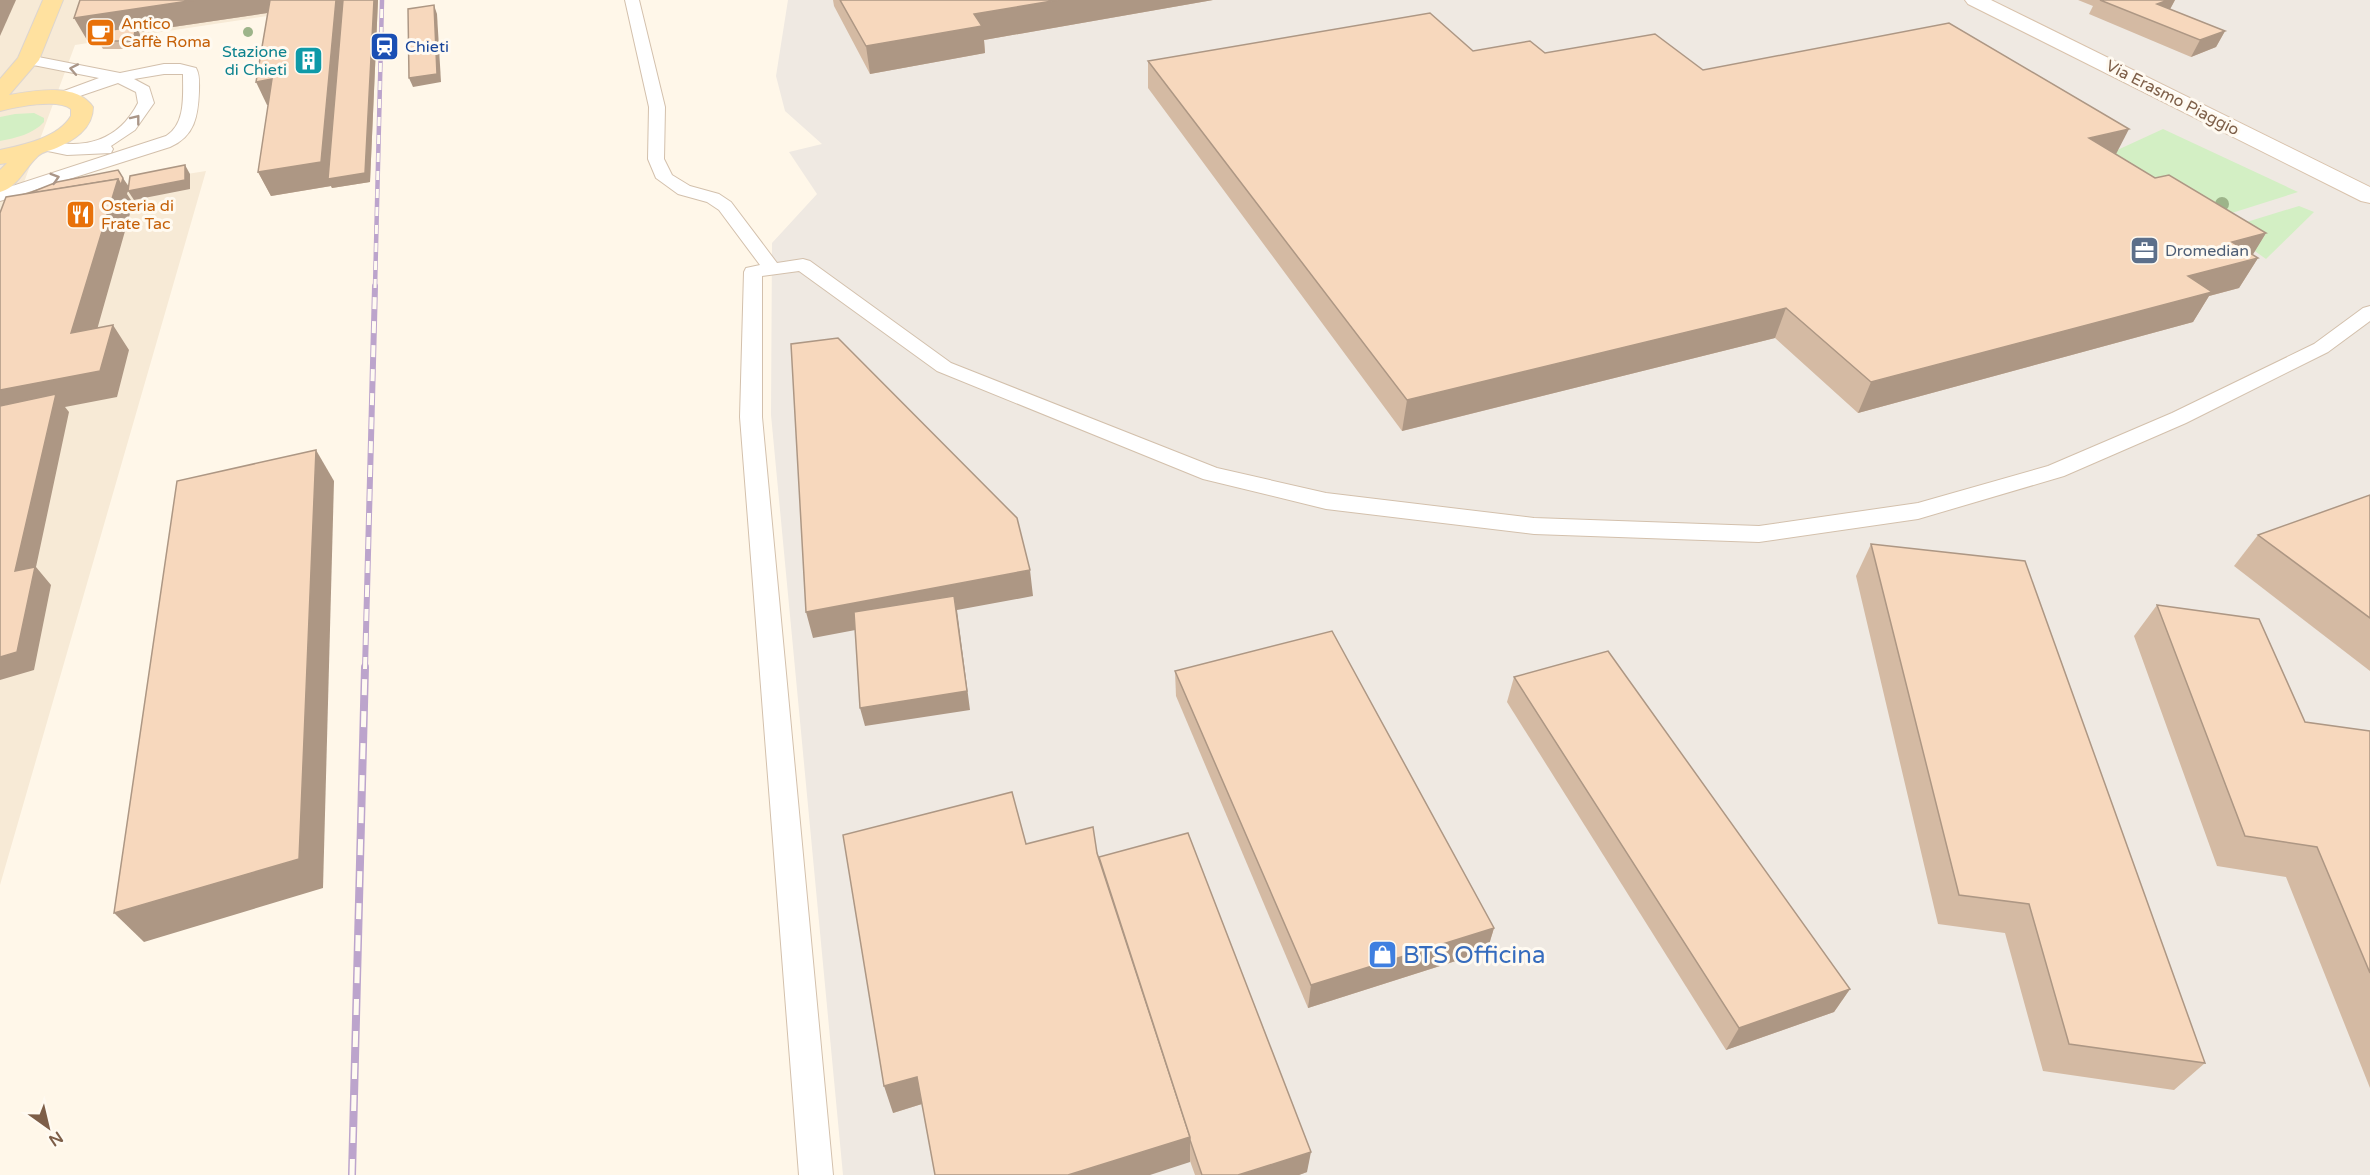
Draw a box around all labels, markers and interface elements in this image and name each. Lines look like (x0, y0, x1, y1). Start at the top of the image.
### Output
place label: Antico Caffè Roma (121, 14, 211, 52)
cafe icon: Antico Caffè Roma (84, 16, 116, 48)
station icon: Chieti (368, 30, 400, 62)
place label: Chieti (405, 37, 449, 57)
place label: Stazione di Chieti (222, 42, 287, 80)
building icon: Stazione di Chieti (292, 44, 324, 76)
street label: Via Erasmo Piaggio (2102, 56, 2243, 140)
one-way arrow (70, 63, 80, 76)
one-way arrow (129, 115, 140, 126)
one-way arrow (49, 173, 60, 185)
place label: Osteria di Frate Tac (101, 196, 174, 234)
restaurant icon: Osteria di Frate Tac (64, 198, 96, 230)
office icon: Dromedian (2128, 234, 2160, 266)
place label: Dromedian (2165, 241, 2249, 261)
shop icon: BTS Officina (1366, 939, 1398, 971)
place label: BTS Officina (1403, 941, 1545, 970)
north arrow (18, 1097, 78, 1157)
text: N (45, 1127, 67, 1150)

